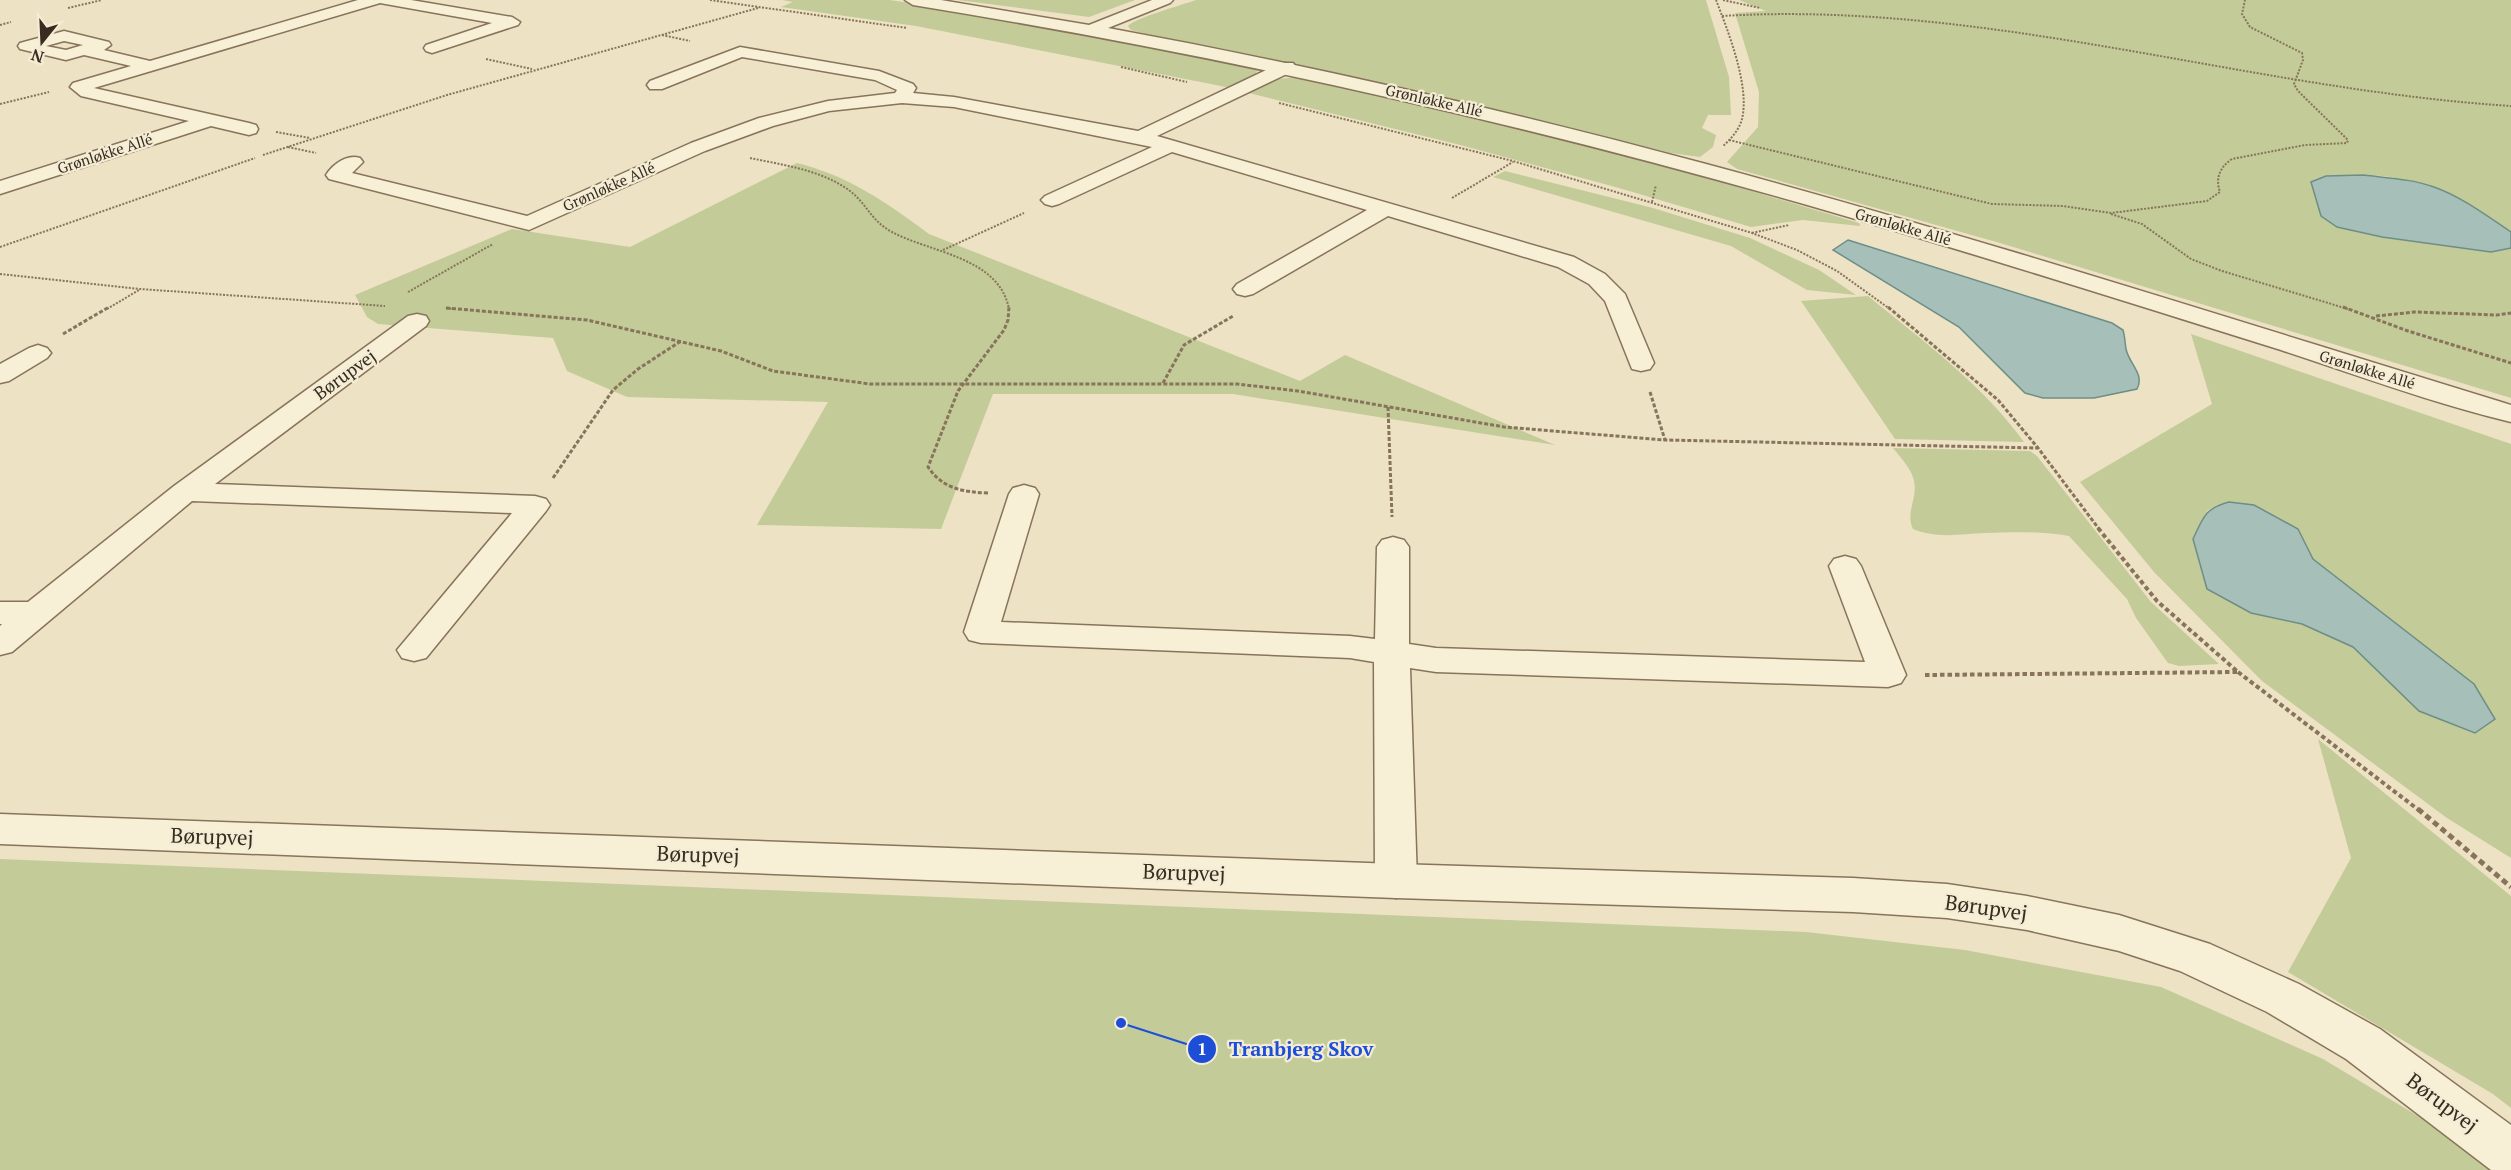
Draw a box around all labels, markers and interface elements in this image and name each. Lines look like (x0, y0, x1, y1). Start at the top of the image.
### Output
north arrow (12, 12, 72, 72)
text: N (28, 44, 47, 69)
street label: Grønløkke Allé (1384, 79, 1485, 121)
street label: Grønløkke Allé (54, 128, 155, 178)
street label: Grønløkke Allé (559, 157, 658, 215)
street label: Grønløkke Allé (1853, 203, 1954, 249)
street label: Børupvej (309, 344, 380, 405)
street label: Grønløkke Allé (2317, 345, 2418, 393)
street label: Børupvej (170, 821, 254, 851)
street label: Børupvej (656, 839, 740, 869)
street label: Børupvej (1142, 857, 1226, 887)
street label: Børupvej (1943, 887, 2029, 927)
callout: Tranbjerg Skov (1187, 1030, 1386, 1068)
text: Tranbjerg Skov (1229, 1035, 1373, 1062)
text: 1 (1197, 1036, 1207, 1060)
street label: Børupvej (2401, 1066, 2484, 1138)

